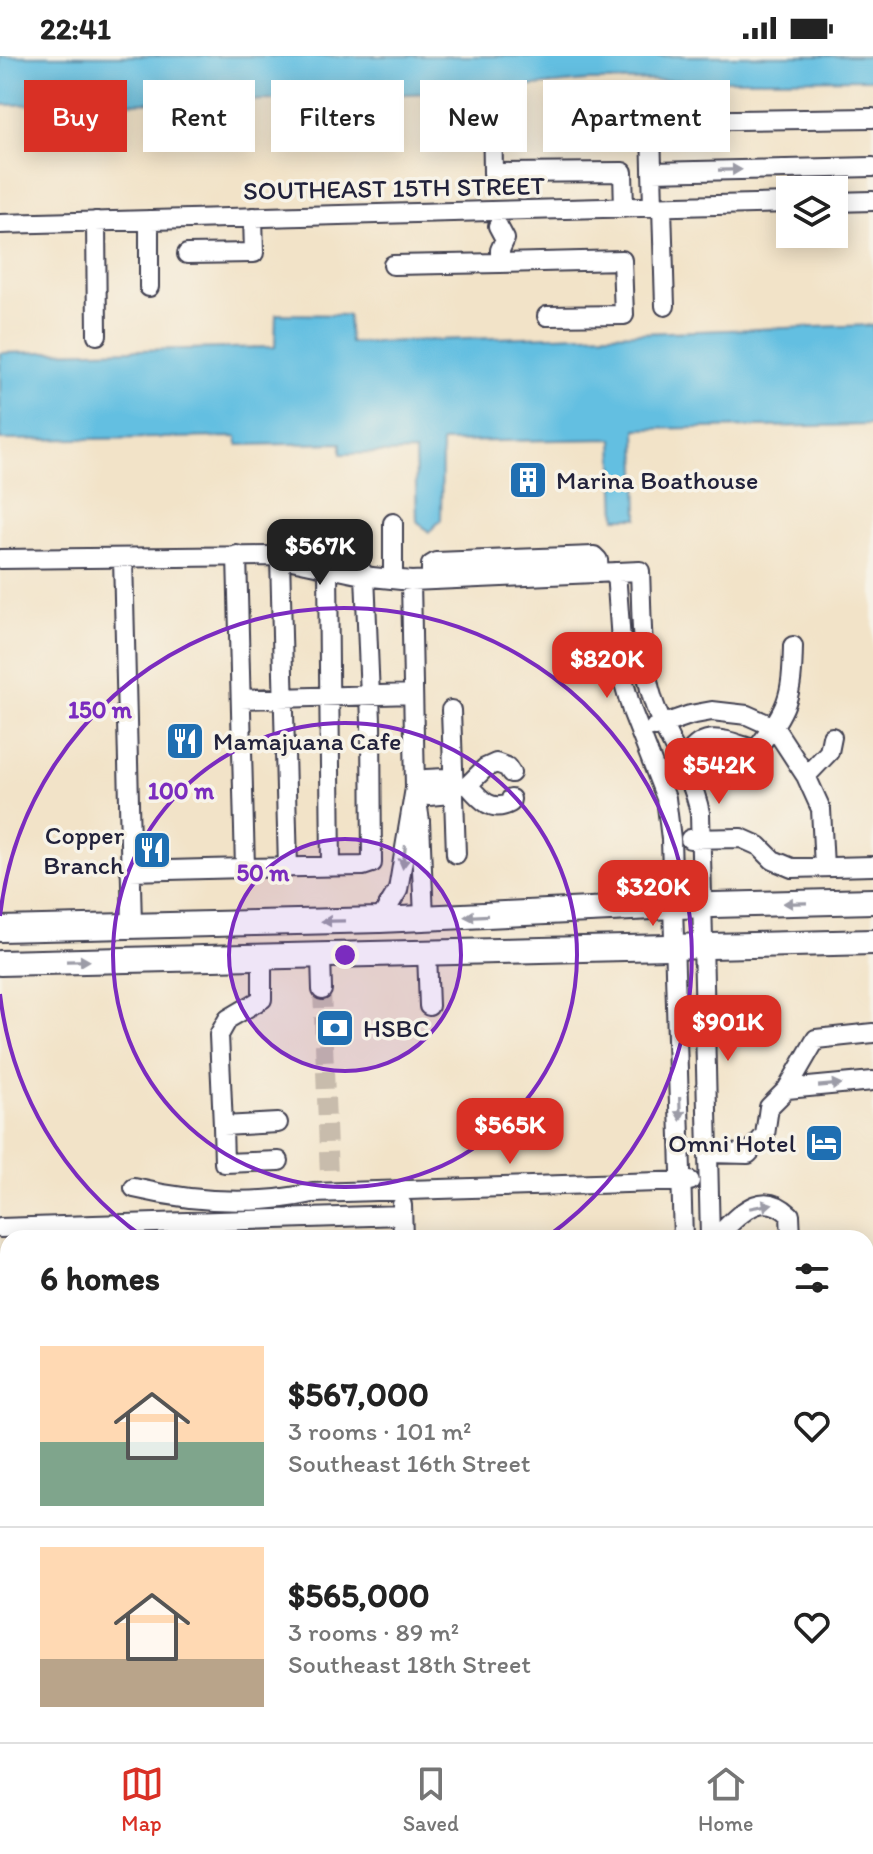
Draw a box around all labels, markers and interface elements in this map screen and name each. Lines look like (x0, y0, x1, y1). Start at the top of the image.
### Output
text: 22:41 (40, 10, 111, 47)
chip: Buy (24, 80, 127, 152)
chip: Rent (143, 80, 255, 152)
chip: Filters (271, 80, 404, 152)
chip: New (420, 80, 527, 152)
chip: Apartment (543, 80, 730, 152)
one-way arrow (718, 164, 743, 177)
street label: SOUTHEAST 15TH STREET (243, 169, 546, 207)
map controls (776, 176, 848, 248)
button: layers (776, 176, 848, 248)
building icon: Marina Boathouse (507, 459, 549, 501)
place label: Marina Boathouse (556, 464, 758, 496)
pin: $567K (264, 519, 376, 587)
text: $567K (285, 529, 355, 561)
pin: $820K (551, 632, 663, 700)
text: $820K (570, 642, 644, 674)
text: 150 m (68, 695, 133, 724)
restaurant icon: Mamajuana Cafe (164, 720, 206, 762)
place label: Mamajuana Cafe (213, 725, 401, 757)
pin: $542K (663, 738, 775, 806)
text: $542K (683, 748, 755, 780)
text: 100 m (148, 776, 215, 805)
place label: Copper Branch (43, 819, 125, 881)
restaurant icon: Copper Branch (131, 829, 173, 871)
one-way arrow (398, 845, 411, 870)
text: 50 m (237, 858, 290, 887)
pin: $320K (597, 860, 709, 928)
text: $320K (616, 870, 690, 902)
one-way arrow (782, 897, 807, 910)
one-way arrow (463, 910, 488, 923)
one-way arrow (320, 915, 345, 928)
centre of rings (331, 941, 359, 969)
one-way arrow (66, 955, 91, 968)
pin: $901K (672, 995, 784, 1063)
text: $901K (692, 1005, 764, 1037)
bank icon: HSBC (314, 1007, 356, 1049)
place label: HSBC (363, 1012, 429, 1044)
one-way arrow (818, 1078, 843, 1091)
one-way arrow (673, 1097, 686, 1122)
pin: $565K (454, 1098, 566, 1166)
text: $565K (475, 1108, 545, 1140)
hotel icon: Omni Hotel (803, 1122, 845, 1164)
place label: Omni Hotel (668, 1127, 796, 1159)
one-way arrow (748, 1199, 773, 1211)
icon: filters (790, 1256, 834, 1300)
text: 6 homes (40, 1258, 160, 1299)
text: $567,000 (288, 1374, 429, 1415)
icon: home (104, 1378, 200, 1474)
icon: heart (790, 1404, 834, 1448)
text: 3 rooms · 101 m² (288, 1415, 471, 1447)
text: Southeast 16th Street (288, 1447, 531, 1479)
text: $565,000 (288, 1575, 430, 1616)
icon: home (104, 1579, 200, 1675)
icon: heart (790, 1605, 834, 1649)
text: 3 rooms · 89 m² (288, 1616, 459, 1648)
text: Southeast 18th Street (288, 1648, 531, 1680)
tab: Map (120, 1762, 164, 1837)
tab: Saved (403, 1762, 459, 1837)
tab: Home (698, 1762, 753, 1837)

